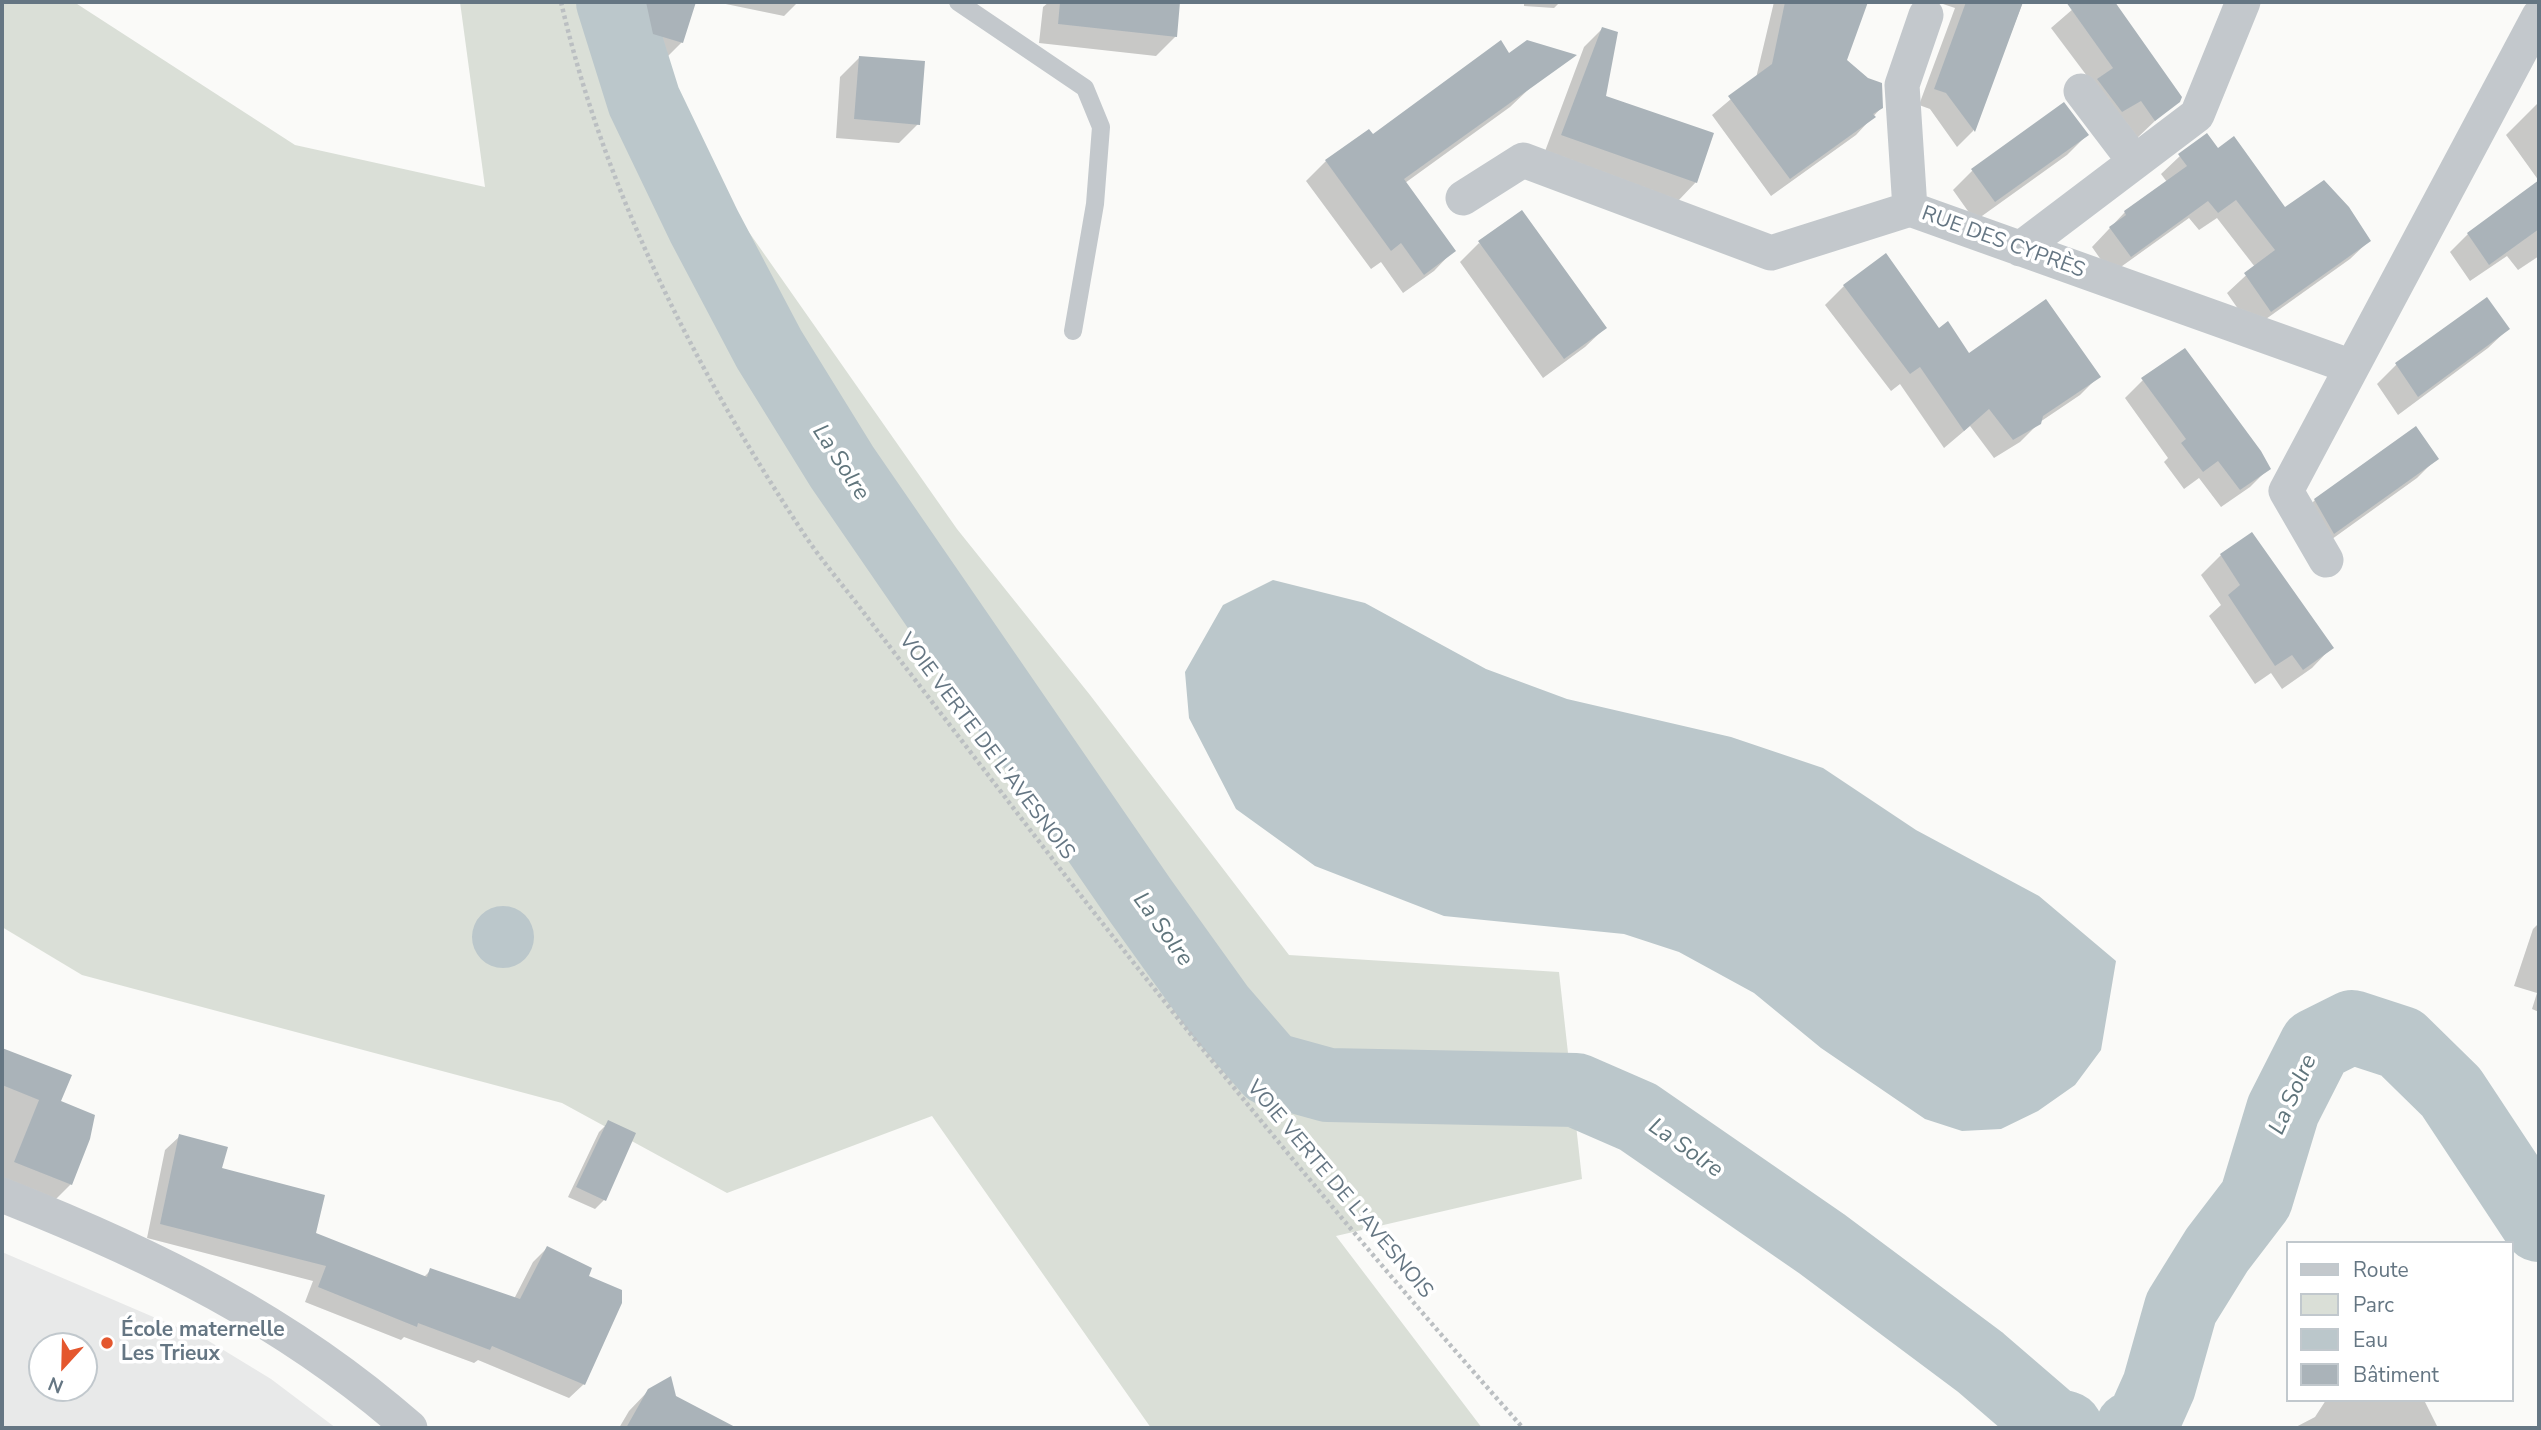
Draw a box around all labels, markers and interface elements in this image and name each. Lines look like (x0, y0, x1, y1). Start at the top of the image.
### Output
street label: RUE DES CYPRÈS (1918, 202, 2088, 284)
water label: La Solre (805, 420, 875, 506)
street label: VOIE VERTE DE L'AVESNOIS (893, 629, 1079, 865)
water label: La Solre (1126, 888, 1198, 972)
water label: La Solre (2264, 1051, 2324, 1139)
street label: VOIE VERTE DE L'AVESNOIS (1240, 1076, 1438, 1304)
water label: La Solre (1642, 1113, 1728, 1185)
legend (2286, 1241, 2513, 1402)
text: Route (2353, 1256, 2409, 1284)
text: Parc (2353, 1291, 2394, 1319)
place label: École maternelle Les Trieux (121, 1318, 285, 1368)
text: Eau (2353, 1326, 2388, 1354)
north arrow (28, 1332, 98, 1402)
marker: École maternelle Les Trieux (99, 1335, 115, 1351)
text: Bâtiment (2353, 1361, 2439, 1389)
text: N (44, 1370, 67, 1399)

